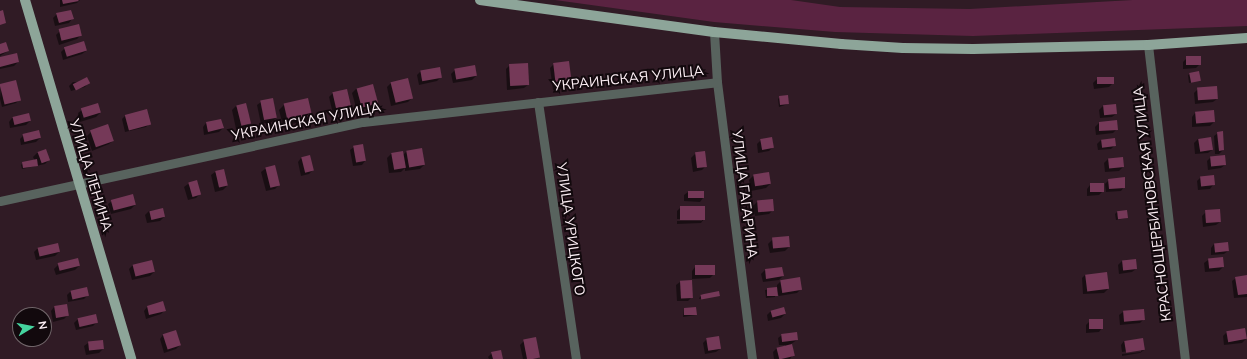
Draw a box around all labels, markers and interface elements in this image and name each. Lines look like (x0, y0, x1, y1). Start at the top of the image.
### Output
street label: УКРАИНСКАЯ УЛИЦА (552, 62, 704, 94)
street label: КРАСНОЩЕРБИНОВСКАЯ УЛИЦА (1129, 86, 1175, 322)
street label: УКРАИНСКАЯ УЛИЦА (230, 98, 382, 144)
street label: УЛИЦА ЛЕНИНА (66, 117, 116, 233)
street label: УЛИЦА ГАГАРИНА (729, 129, 761, 259)
street label: УЛИЦА УРИЦКОГО (553, 161, 589, 297)
north arrow (12, 307, 52, 347)
text: N (35, 320, 50, 330)

